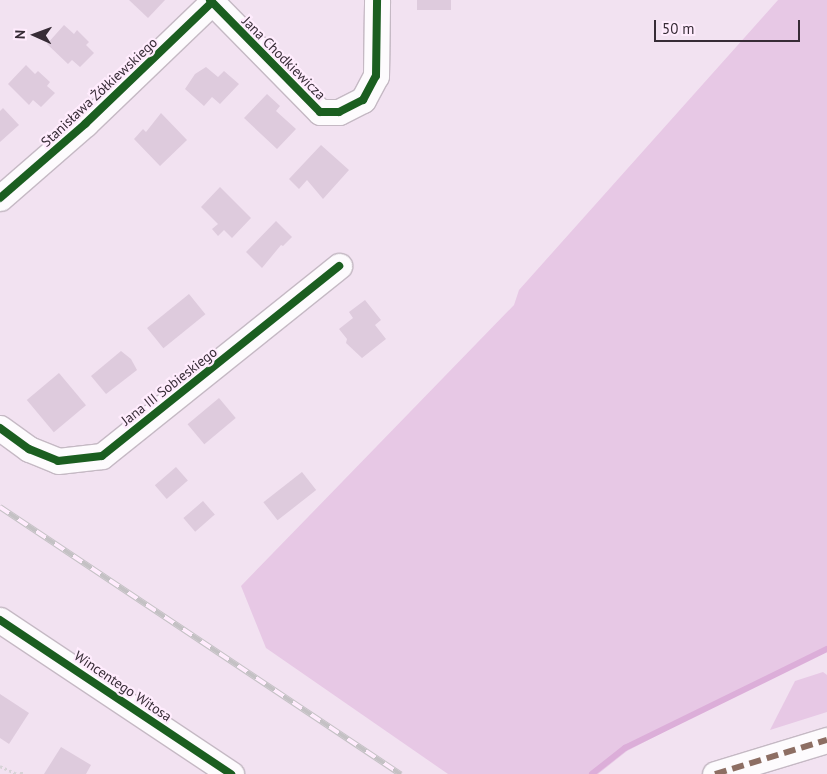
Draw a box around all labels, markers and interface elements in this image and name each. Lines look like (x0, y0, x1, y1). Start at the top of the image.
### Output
north arrow (10, 10, 60, 60)
scale bar (657, 10, 803, 42)
street label: Jana Chodkiewicza (239, 13, 329, 103)
text: 50 m (662, 19, 695, 38)
text: N (11, 30, 29, 39)
street label: Stanisława Żółkiewskiego (37, 34, 161, 150)
street label: Jana III Sobieskiego (118, 343, 220, 429)
street label: Wincentego Witosa (71, 647, 175, 725)

